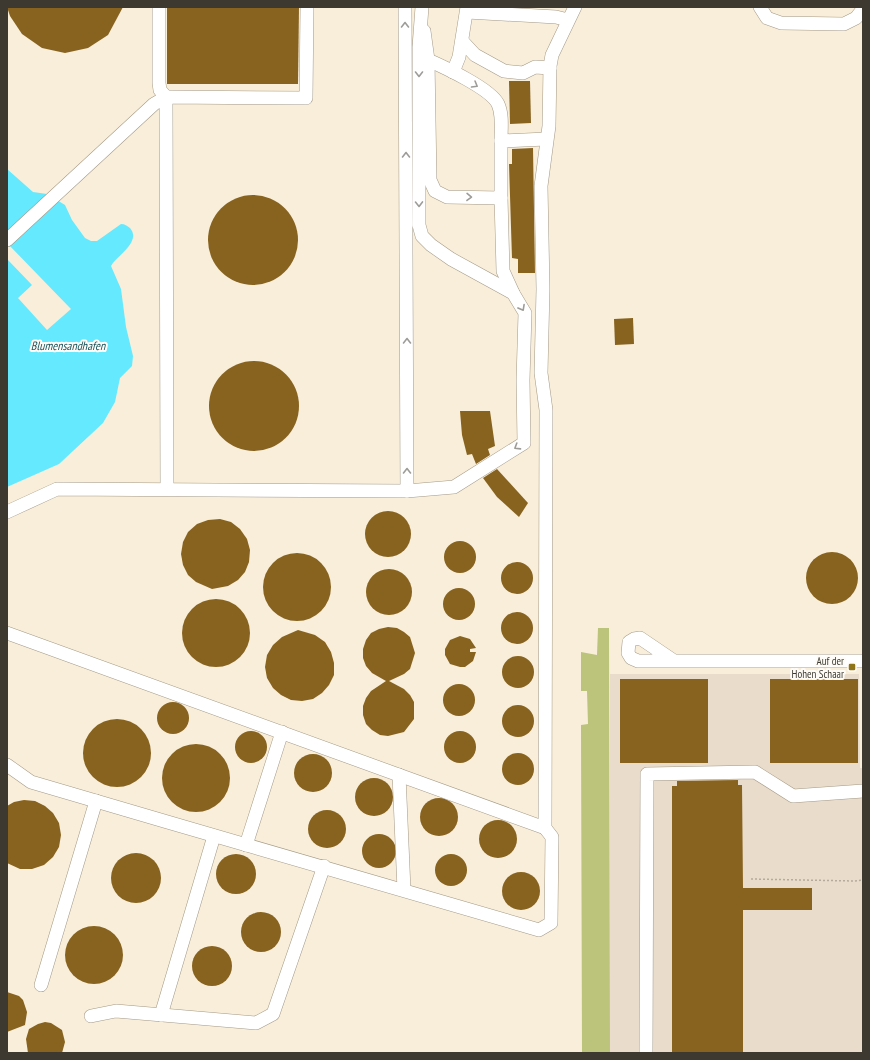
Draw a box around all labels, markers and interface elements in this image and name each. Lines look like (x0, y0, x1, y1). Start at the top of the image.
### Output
one-way arrow (401, 22, 409, 28)
one-way arrow (415, 71, 423, 77)
one-way arrow (471, 80, 478, 87)
one-way arrow (402, 152, 410, 158)
one-way arrow (466, 193, 472, 202)
one-way arrow (415, 201, 423, 207)
one-way arrow (517, 304, 524, 311)
water label: Blumensandhafen (31, 338, 106, 353)
one-way arrow (403, 338, 411, 344)
one-way arrow (514, 443, 521, 450)
one-way arrow (403, 468, 411, 474)
place label: Auf der Hohen Schaar (792, 654, 844, 681)
marker: Auf der Hohen Schaar (847, 662, 857, 672)

